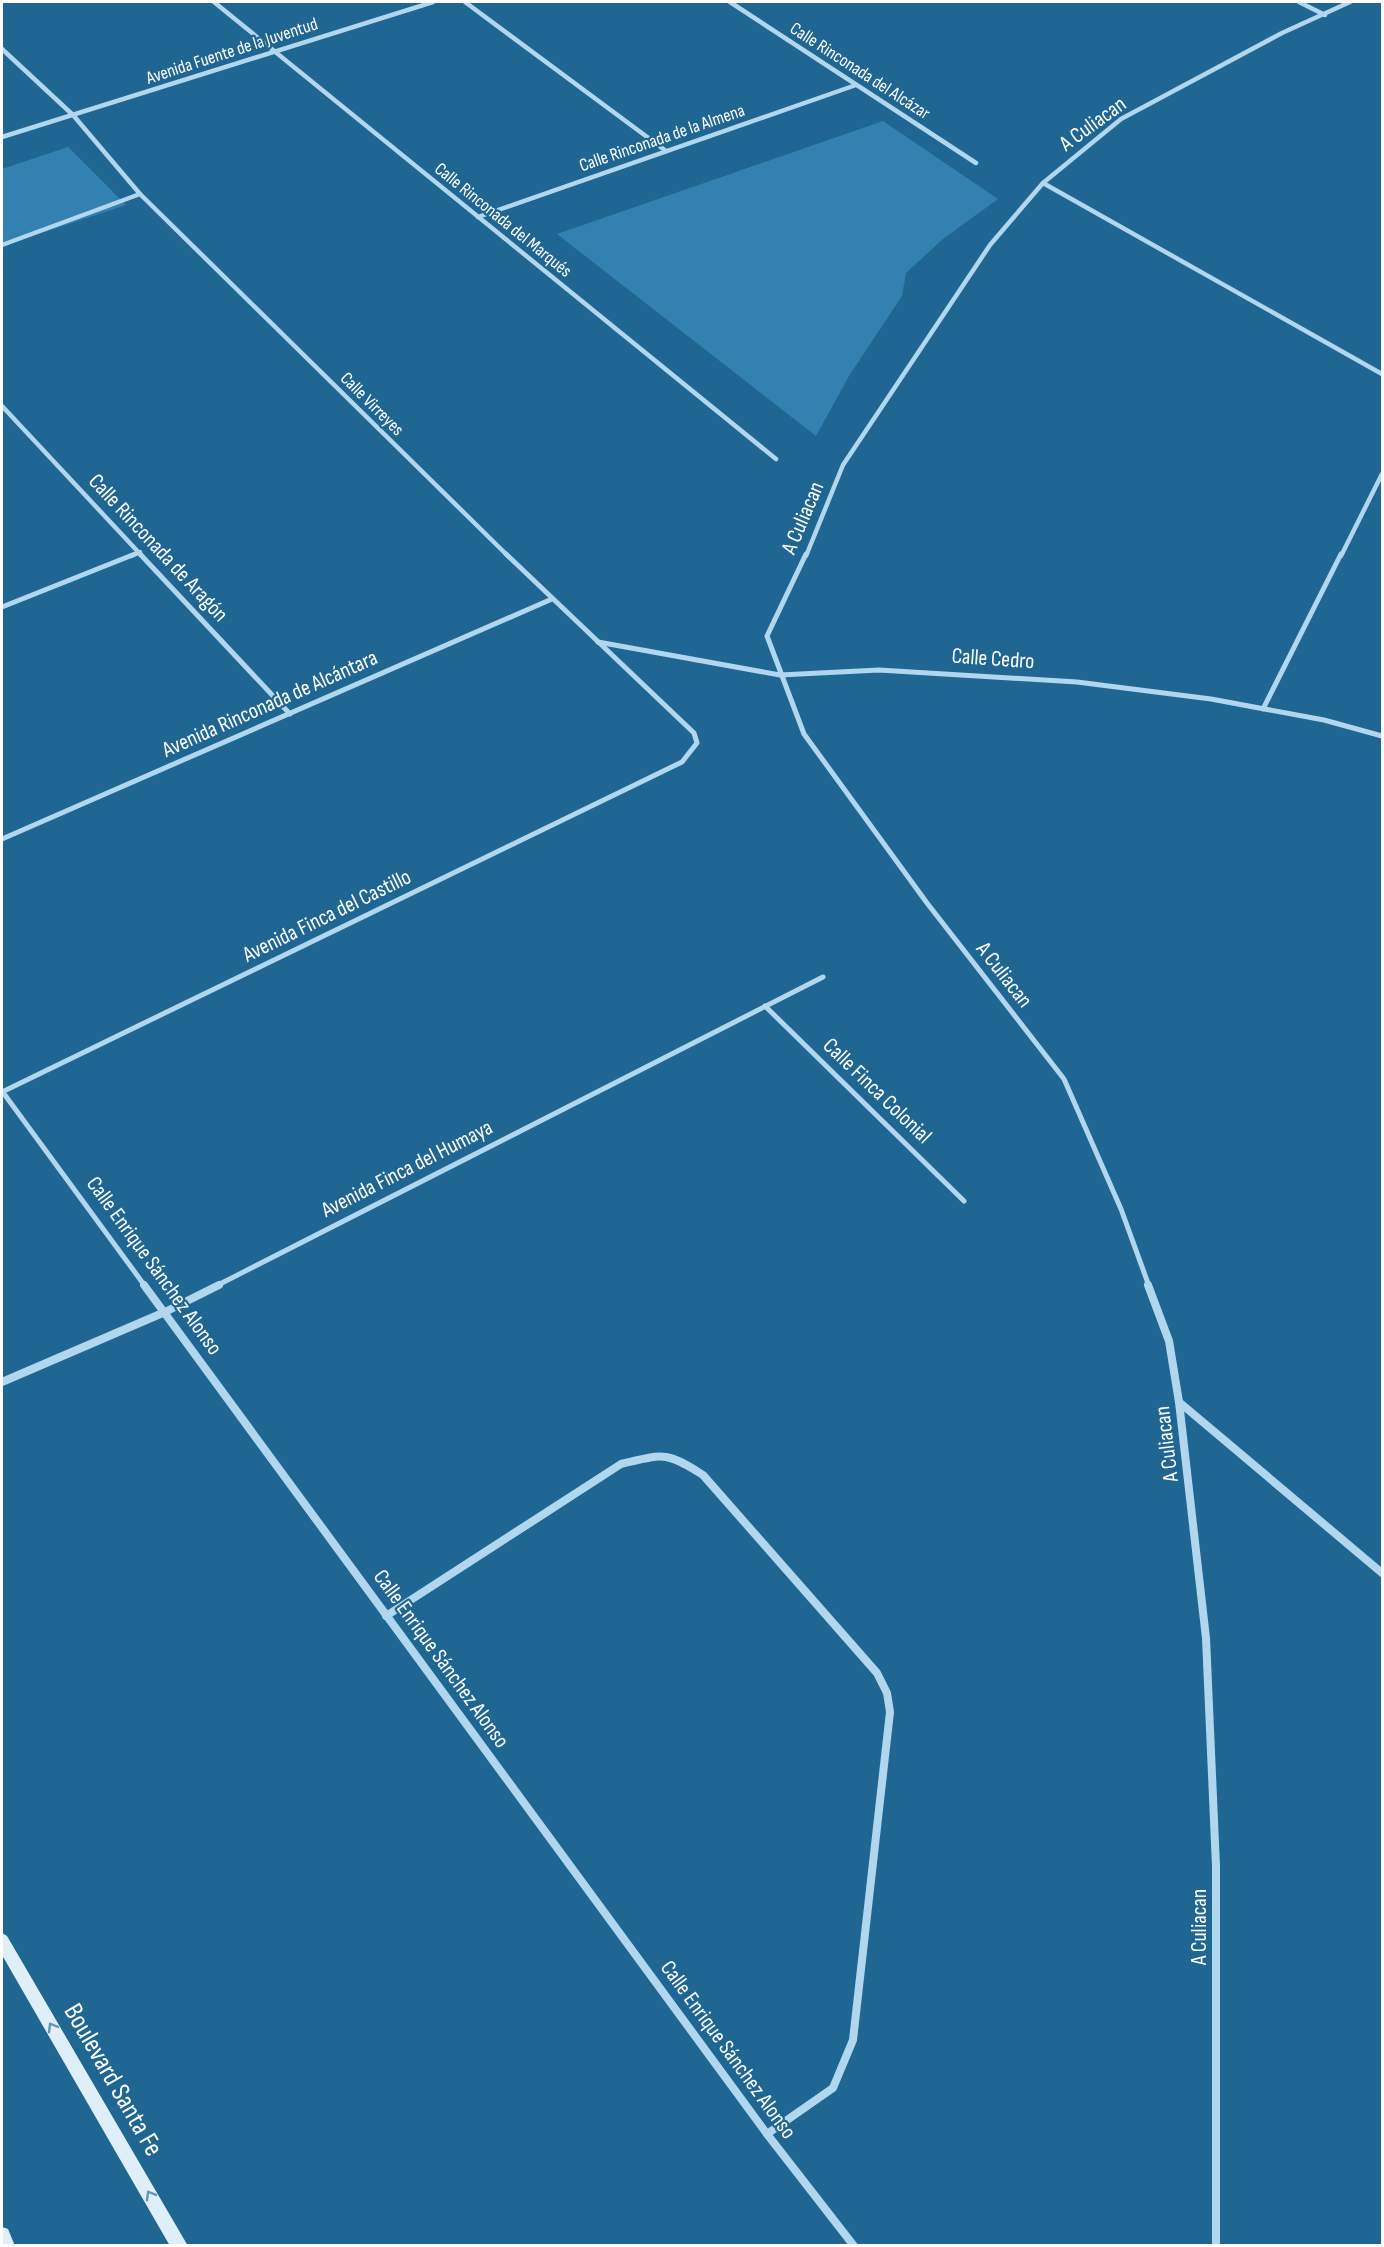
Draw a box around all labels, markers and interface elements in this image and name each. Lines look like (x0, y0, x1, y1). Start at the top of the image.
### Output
street label: Avenida Fuente de la Juventud (143, 13, 320, 89)
street label: Calle Rinconada del Alcázar (786, 18, 934, 124)
street label: A Culiacan (1053, 91, 1132, 158)
street label: Calle Rinconada de la Almena (577, 100, 748, 176)
street label: Calle Rinconada del Marqués (430, 158, 576, 282)
street label: Calle Virreyes (336, 368, 408, 440)
street label: Calle Rinconada de Aragón (82, 468, 234, 628)
street label: A Culiacan (775, 478, 830, 559)
street label: Calle Cedro (951, 643, 1035, 675)
street label: Avenida Rinconada de Alcántara (157, 644, 382, 764)
street label: Avenida Finca del Castillo (237, 864, 416, 969)
street label: A Culiacan (969, 936, 1038, 1013)
street label: Calle Finca Colonial (817, 1032, 937, 1150)
street label: Avenida Finca del Humaya (316, 1114, 497, 1224)
street label: Calle Enrique Sánchez Alonso (80, 1172, 228, 1360)
street label: A Culiacan (1149, 1405, 1185, 1484)
street label: Calle Enrique Sánchez Alonso (367, 1565, 515, 1753)
street label: A Culiacan (1186, 1889, 1213, 1966)
street label: Calle Enrique Sánchez Alonso (654, 1956, 802, 2144)
street label: Boulevard Santa Fe (56, 1998, 170, 2162)
one-way arrow (47, 2023, 59, 2033)
one-way arrow (146, 2191, 157, 2201)

